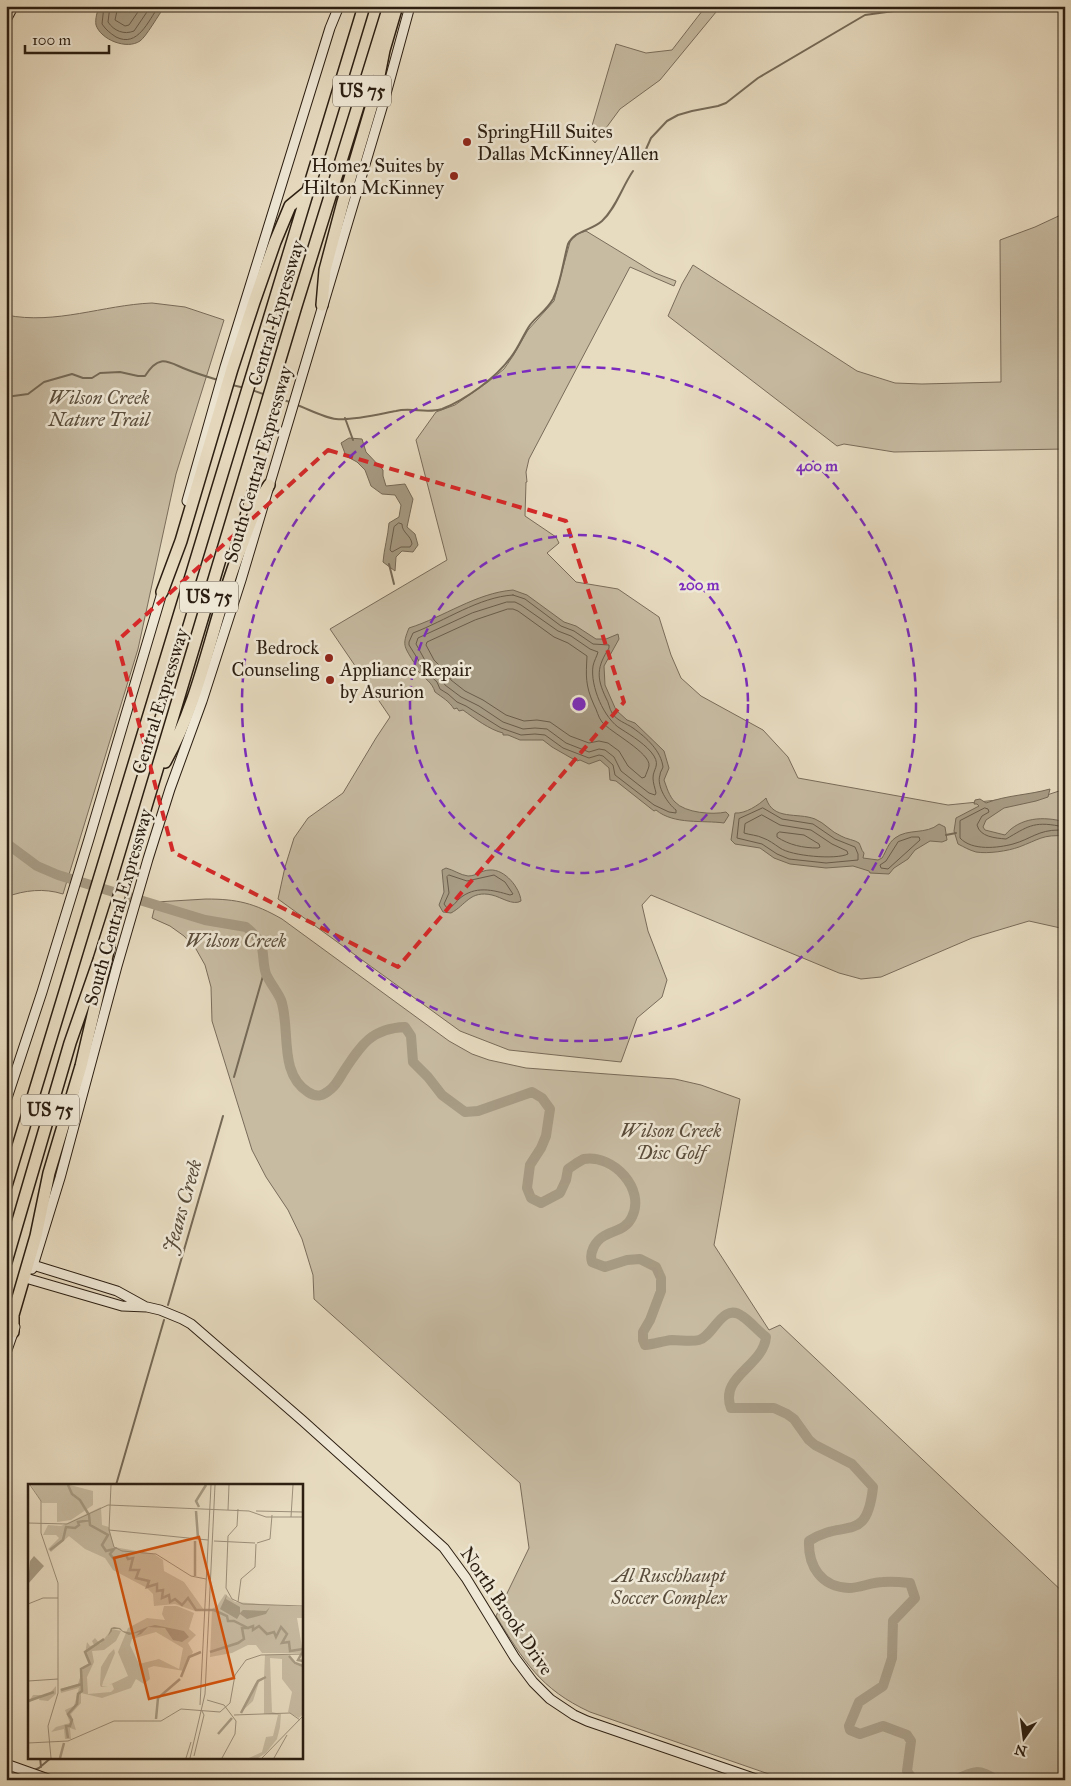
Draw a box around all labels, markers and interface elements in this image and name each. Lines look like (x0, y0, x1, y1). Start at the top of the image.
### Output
scale bar (25, 22, 109, 54)
text: 100 m (32, 31, 72, 49)
road number: US 75 (333, 76, 391, 106)
place label: SpringHill Suites Dallas McKinney/Allen (477, 120, 659, 165)
marker: SpringHill Suites Dallas McKinney/Allen (461, 136, 473, 148)
place label: Home2 Suites by Hilton McKinney (303, 154, 445, 199)
marker: Home2 Suites by Hilton McKinney (448, 170, 460, 182)
street label: Central Expressway (243, 236, 309, 389)
street label: South Central Expressway (219, 362, 297, 565)
park label: Wilson Creek Nature Trail (47, 386, 152, 431)
text: 400 m (796, 457, 838, 476)
text: 200 m (679, 576, 720, 594)
road number: US 75 (180, 582, 238, 612)
street label: Central Expressway (127, 624, 193, 777)
place label: Bedrock Counseling (232, 636, 319, 682)
marker: Bedrock Counseling (323, 652, 335, 664)
place label: Appliance Repair by Asurion (339, 658, 472, 703)
marker: Appliance Repair by Asurion (324, 674, 336, 686)
centre of rings (570, 695, 588, 713)
street label: South Central Expressway (79, 805, 157, 1008)
park label: Wilson Creek (186, 929, 287, 952)
road number: US 75 (21, 1094, 79, 1126)
park label: Wilson Creek Disc Golf (621, 1119, 722, 1164)
water label: Jeans Creek (157, 1157, 207, 1256)
inset map (28, 1484, 302, 1758)
street label: North Brook Drive (456, 1543, 558, 1680)
park label: Al Ruschhaupt Soccer Complex (610, 1564, 728, 1610)
north arrow (998, 1714, 1048, 1764)
text: N (1013, 1740, 1029, 1760)

